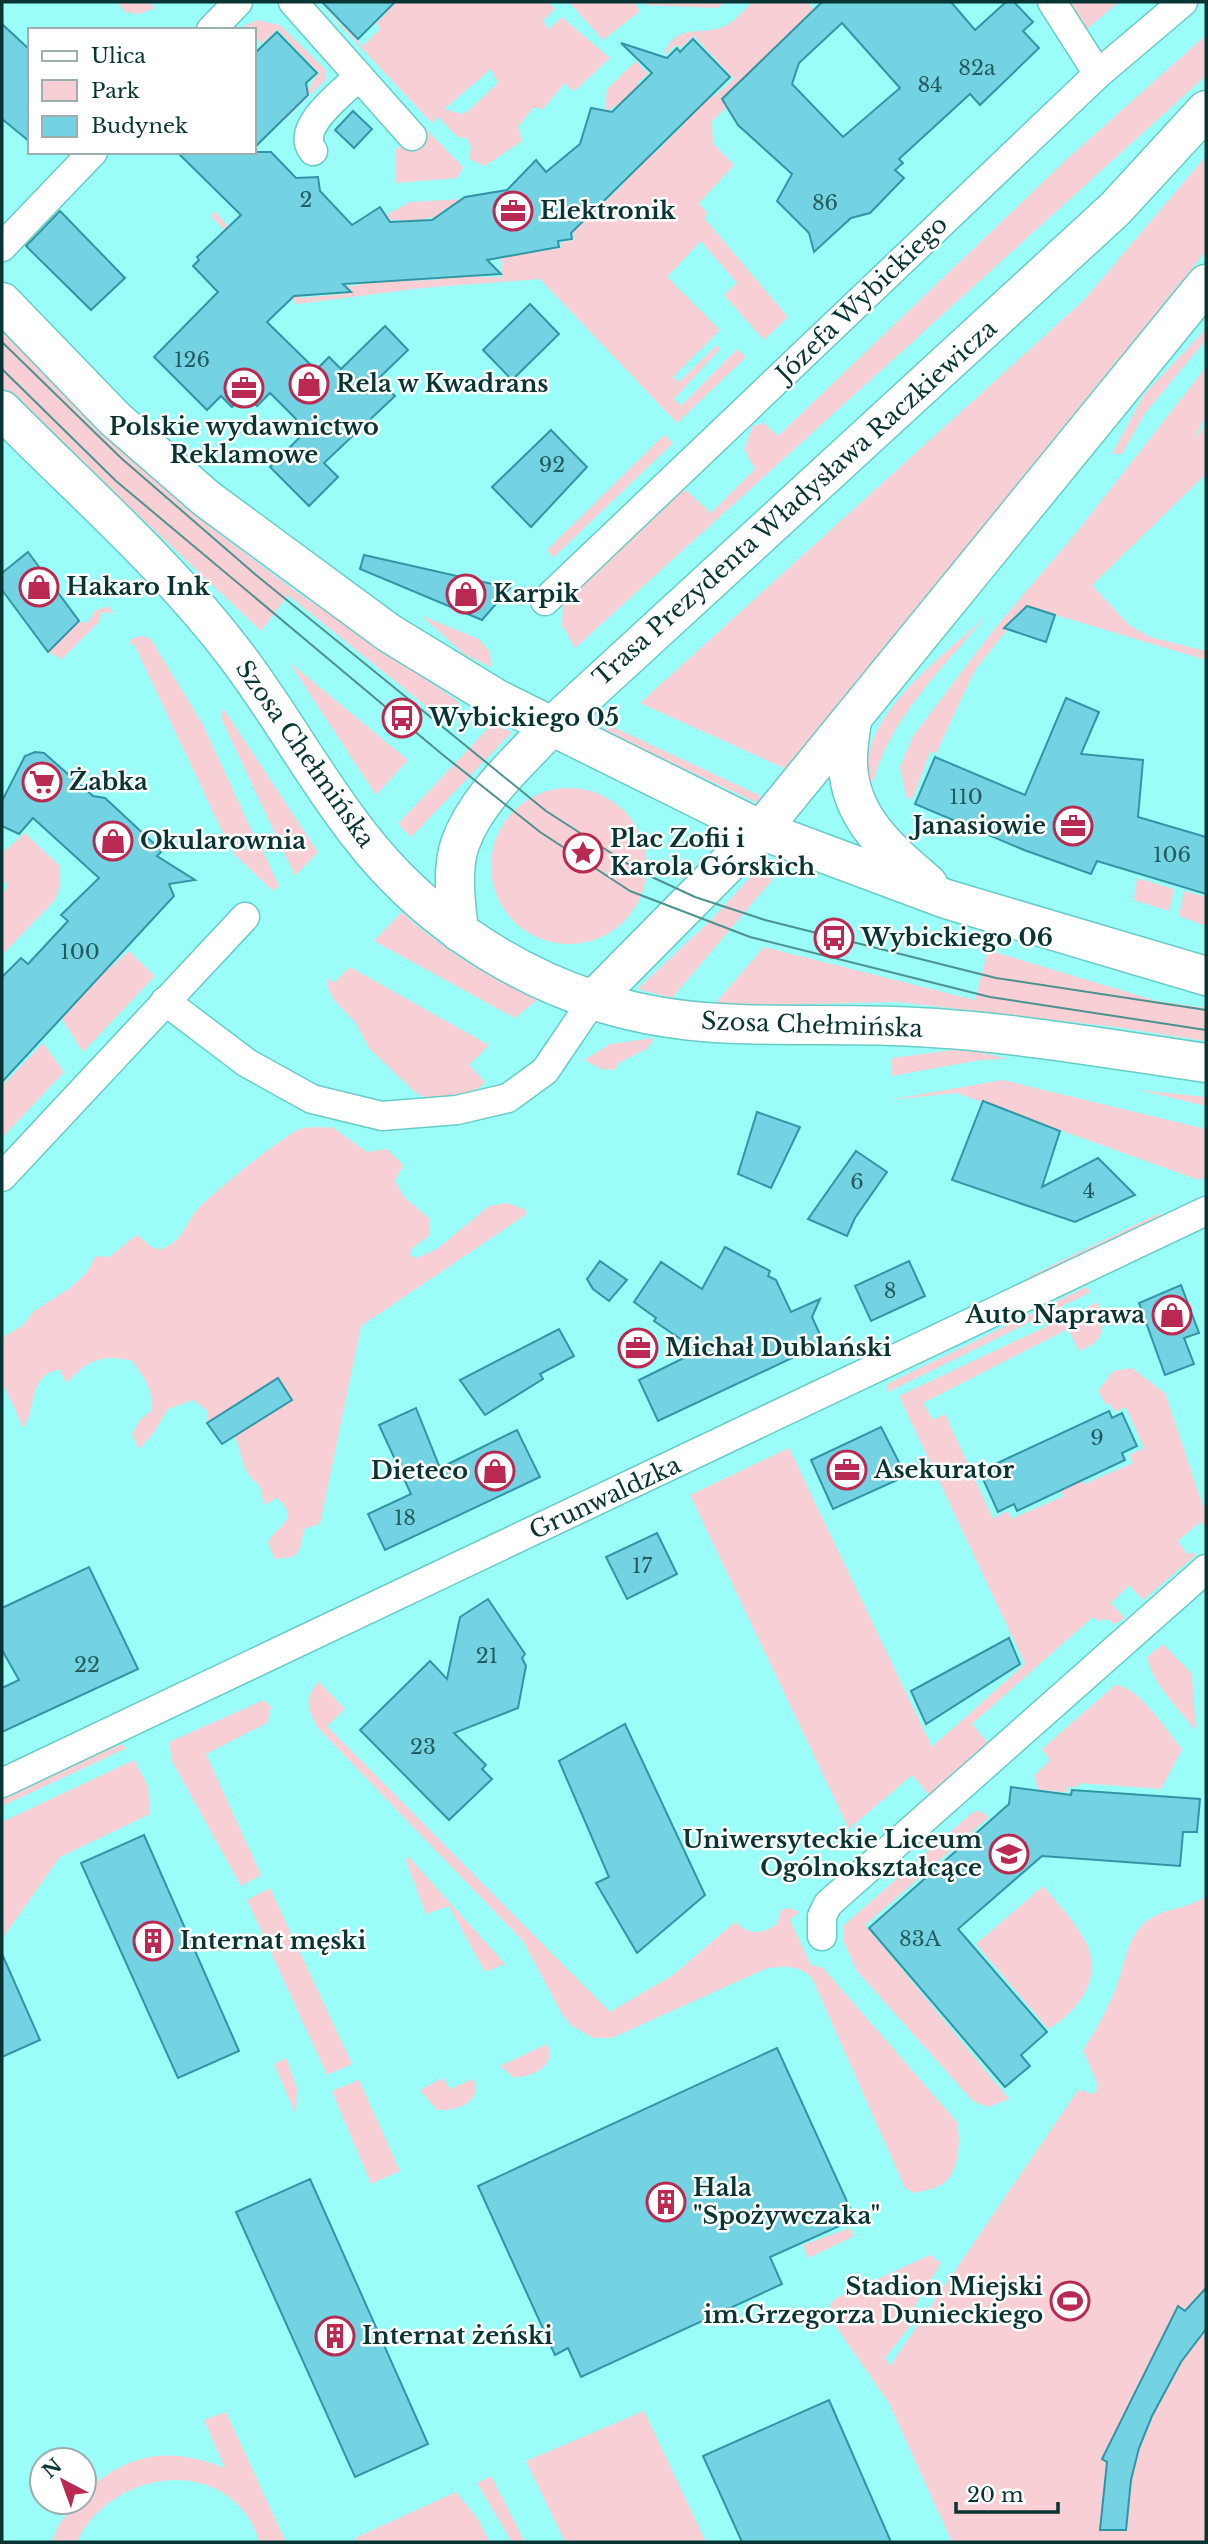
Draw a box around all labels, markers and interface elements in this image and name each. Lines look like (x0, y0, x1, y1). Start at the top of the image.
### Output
legend (28, 28, 256, 154)
text: Ulica (91, 43, 146, 69)
house number: 82a (958, 55, 996, 81)
house number: 84 (917, 72, 943, 98)
text: Park (91, 78, 140, 104)
text: Budynek (91, 113, 188, 139)
house number: 2 (300, 187, 312, 213)
office icon: Elektronik (492, 190, 534, 232)
house number: 86 (812, 190, 838, 216)
place label: Elektronik (540, 196, 677, 225)
street label: Józefa Wybickiego (768, 210, 953, 390)
street label: Trasa Prezydenta Władysława Raczkiewicza (587, 313, 1003, 692)
house number: 126 (174, 347, 210, 373)
shop icon: Rela w Kwadrans (288, 363, 330, 405)
office icon: Polskie wydawnictwo Reklamowe (223, 367, 265, 409)
place label: Rela w Kwadrans (336, 369, 549, 398)
place label: Polskie wydawnictwo Reklamowe (109, 412, 379, 469)
house number: 92 (539, 452, 565, 478)
shop icon: Hakaro Ink (18, 566, 60, 608)
place label: Hakaro Ink (66, 572, 211, 601)
shop icon: Karpik (445, 573, 487, 615)
place label: Karpik (493, 579, 581, 608)
street label: Szosa Chełmińska (230, 654, 381, 854)
bus stop icon: Wybickiego 05 (381, 697, 423, 739)
place label: Wybickiego 05 (428, 703, 619, 732)
supermarket icon: Żabka (21, 761, 63, 803)
place label: Żabka (69, 766, 148, 796)
house number: 110 (949, 784, 983, 810)
office icon: Janasiowie (1052, 805, 1094, 847)
place label: Janasiowie (908, 811, 1046, 840)
shop icon: Okularownia (92, 820, 134, 862)
place label: Plac Zofii i Karola Górskich (610, 824, 815, 881)
place label: Okularownia (140, 826, 306, 855)
place icon: Plac Zofii i Karola Górskich (562, 832, 604, 874)
house number: 106 (1153, 842, 1191, 868)
bus stop icon: Wybickiego 06 (813, 917, 855, 959)
place label: Wybickiego 06 (860, 923, 1053, 952)
house number: 100 (60, 939, 100, 965)
street label: Szosa Chełmińska (701, 1006, 924, 1043)
house number: 6 (850, 1169, 864, 1195)
house number: 4 (1083, 1178, 1095, 1204)
house number: 8 (884, 1278, 896, 1304)
shop icon: Auto Naprawa (1151, 1294, 1193, 1336)
place label: Auto Naprawa (965, 1300, 1145, 1329)
office icon: Michał Dublański (617, 1327, 659, 1369)
place label: Michał Dublański (665, 1333, 892, 1362)
house number: 9 (1090, 1425, 1104, 1451)
office icon: Asekurator (826, 1449, 868, 1491)
shop icon: Dieteco (474, 1450, 516, 1492)
street label: Grunwaldzka (525, 1450, 686, 1545)
place label: Asekurator (873, 1455, 1014, 1484)
place label: Dieteco (371, 1456, 468, 1485)
house number: 18 (394, 1505, 416, 1531)
house number: 17 (632, 1553, 652, 1579)
house number: 21 (476, 1643, 498, 1669)
house number: 22 (74, 1652, 100, 1678)
house number: 23 (410, 1734, 436, 1760)
place label: Uniwersyteckie Liceum Ogólnokształcące (683, 1825, 982, 1882)
school or university icon: Uniwersyteckie Liceum Ogólnokształcące (988, 1833, 1030, 1875)
building icon: Internat męski (132, 1920, 174, 1962)
place label: Internat męski (180, 1926, 366, 1955)
house number: 83A (899, 1926, 942, 1952)
place label: Hala "Spożywczaka" (693, 2173, 880, 2230)
building icon: Hala "Spożywczaka" (645, 2181, 687, 2223)
place label: Stadion Miejski im.Grzegorza Dunieckiego (704, 2272, 1043, 2329)
sports icon: Stadion Miejski im.Grzegorza Dunieckiego (1049, 2280, 1091, 2322)
building icon: Internat żeński (314, 2315, 356, 2357)
place label: Internat żeński (362, 2321, 553, 2350)
north arrow (28, 2446, 98, 2516)
text: N (38, 2454, 67, 2483)
scale bar (956, 2470, 1058, 2514)
text: 20 m (967, 2482, 1024, 2508)

